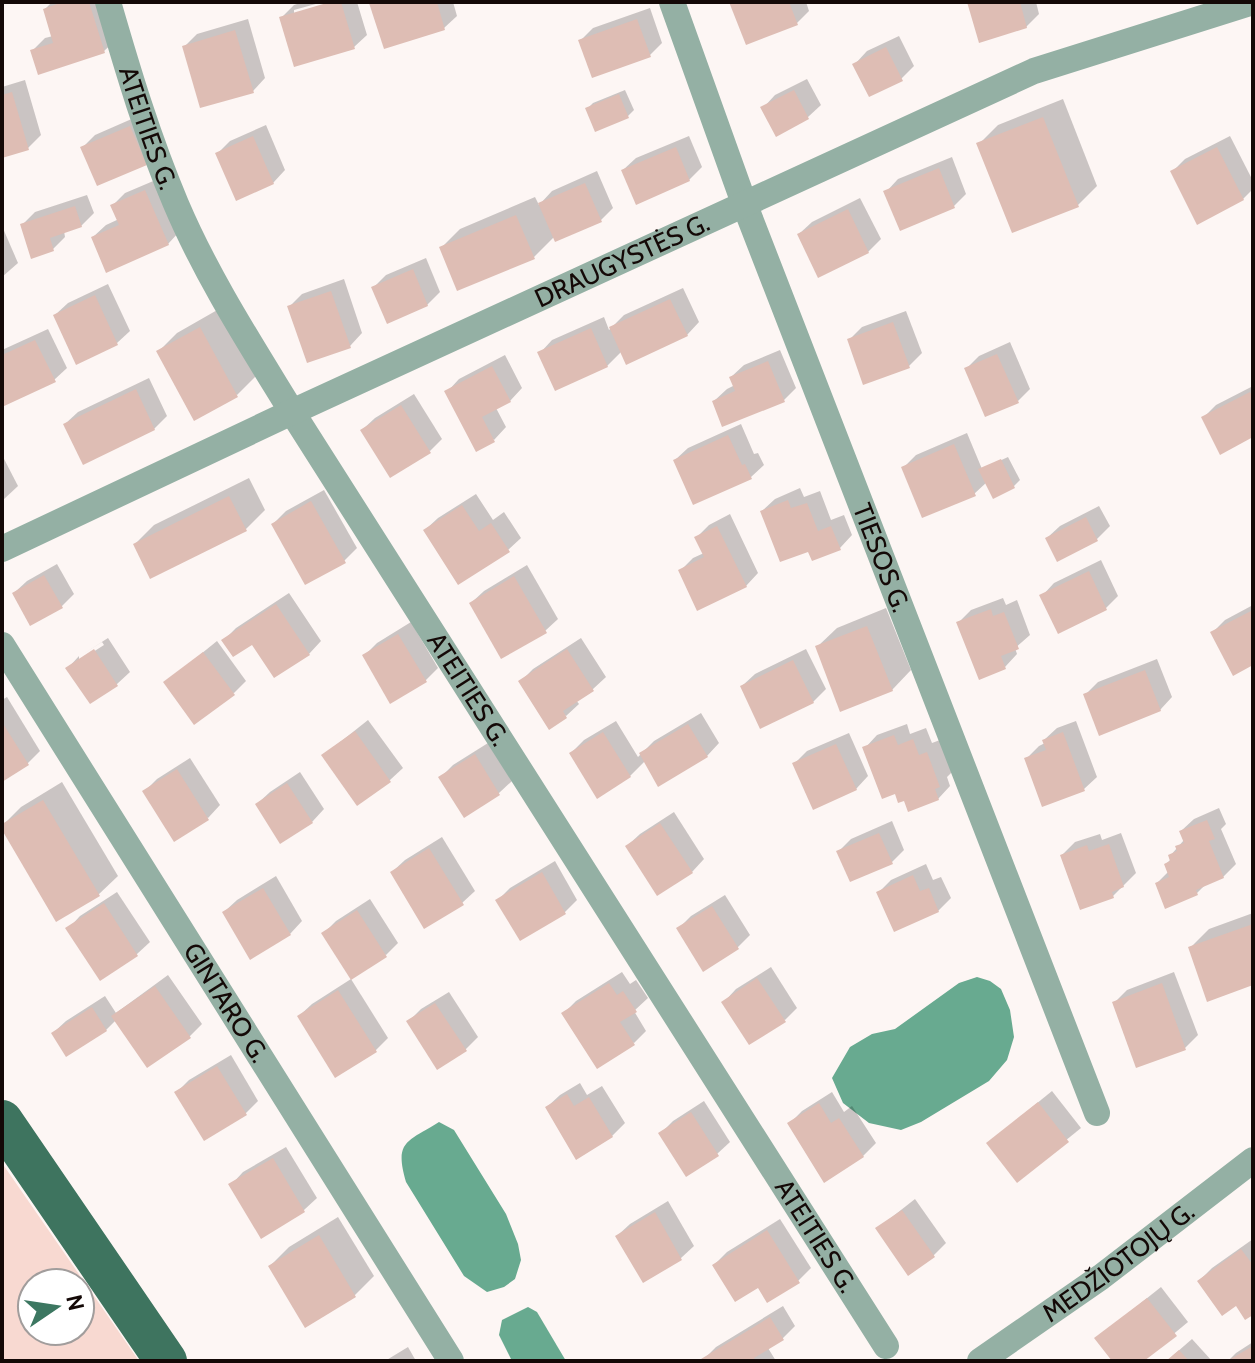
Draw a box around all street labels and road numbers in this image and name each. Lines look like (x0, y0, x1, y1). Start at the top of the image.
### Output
street label: ATEITIES G. (112, 62, 184, 194)
street label: DRAUGYSTĖS G. (530, 206, 714, 314)
street label: TIESOS G. (846, 499, 917, 617)
street label: ATEITIES G. (420, 626, 516, 752)
street label: GINTARO G. (177, 937, 276, 1068)
street label: ATEITIES G. (768, 1173, 864, 1299)
street label: MEDŽIOTOJŲ G. (1036, 1195, 1201, 1329)

